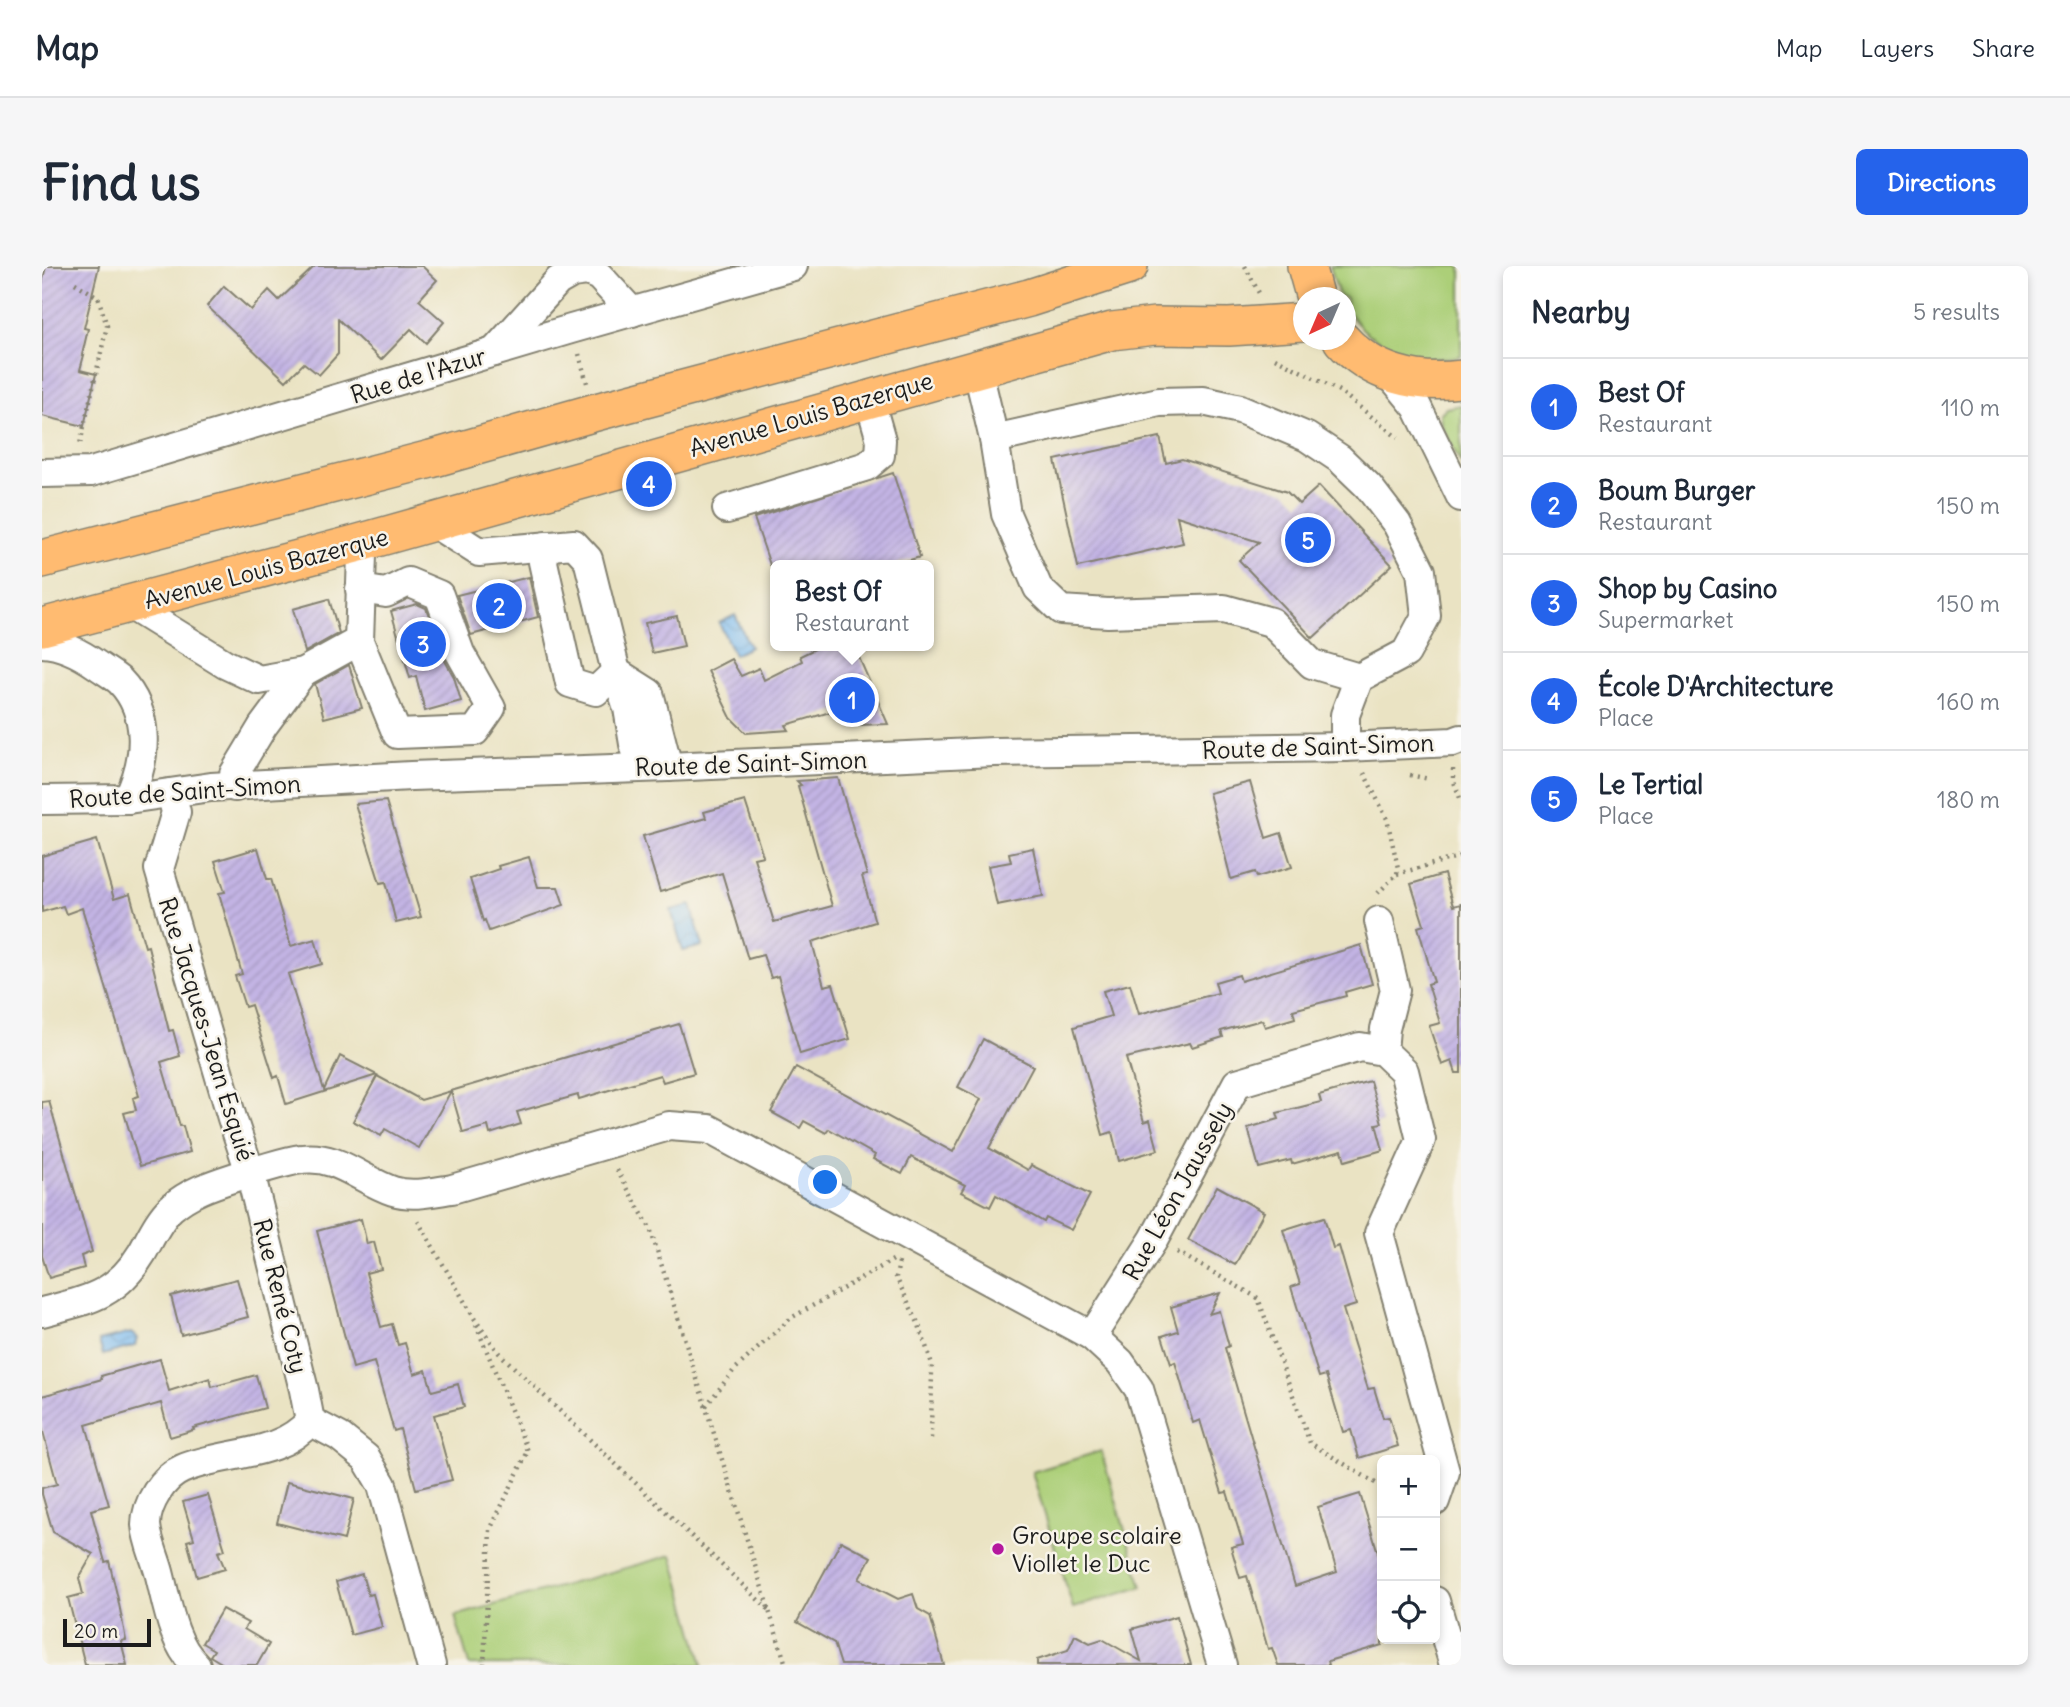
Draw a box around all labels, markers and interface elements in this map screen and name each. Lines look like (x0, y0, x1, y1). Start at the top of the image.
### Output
text: Map (35, 27, 99, 69)
text: Map (1776, 33, 1822, 63)
text: Layers (1860, 33, 1934, 63)
text: Share (1972, 33, 2035, 63)
button: Directions (1856, 149, 2028, 215)
text: Find us (42, 152, 200, 213)
north arrow (1293, 287, 1356, 350)
text: Nearby (1531, 293, 1631, 331)
text: 5 results (1913, 297, 2000, 326)
street label: Rue de l'Azur (347, 340, 490, 410)
street label: Avenue Louis Bazerque (686, 365, 936, 463)
text: Best Of (1598, 376, 1684, 409)
text: 1 (1549, 393, 1559, 422)
text: 110 m (1941, 393, 2000, 422)
text: Restaurant (1598, 409, 1712, 438)
pin: 4 (626, 458, 672, 510)
text: Boum Burger (1598, 474, 1755, 507)
text: 2 (1548, 491, 1560, 520)
text: 150 m (1937, 491, 2000, 520)
text: Restaurant (1598, 507, 1712, 536)
pin: 5 (1285, 514, 1331, 566)
street label: Avenue Louis Bazerque (141, 521, 391, 615)
popup (770, 560, 934, 651)
text: Shop by Casino (1598, 572, 1777, 605)
text: Best Of (795, 575, 881, 608)
pin: 2 (476, 580, 522, 632)
text: 3 (1547, 589, 1561, 618)
text: 150 m (1937, 589, 2000, 618)
text: Supermarket (1598, 605, 1734, 634)
text: Restaurant (795, 608, 909, 637)
pin: 3 (400, 618, 446, 670)
text: École D'Architecture (1598, 670, 1834, 703)
pin: 1 (829, 674, 875, 726)
text: 4 (1547, 687, 1561, 716)
text: 160 m (1937, 687, 2000, 716)
text: Place (1598, 703, 1654, 732)
street label: Route de Saint-Simon (1201, 727, 1435, 765)
street label: Route de Saint-Simon (634, 744, 868, 782)
street label: Route de Saint-Simon (68, 768, 302, 814)
text: Le Tertial (1598, 768, 1703, 801)
text: 5 (1547, 785, 1561, 814)
text: 180 m (1937, 785, 2000, 814)
text: Place (1598, 801, 1654, 830)
street label: Rue Jacques-Jean Esquié (153, 893, 261, 1165)
street label: Rue Léon Jaussely (1116, 1096, 1238, 1286)
your location (808, 1165, 842, 1199)
street label: Rue René Coty (247, 1215, 315, 1377)
map controls (1377, 1455, 1440, 1644)
button: + (1377, 1455, 1440, 1518)
button: − (1377, 1518, 1440, 1581)
place label: Groupe scolaire Viollet le Duc (1012, 1520, 1182, 1578)
marker: Groupe scolaire Viollet le Duc (990, 1541, 1006, 1557)
button: locate (1377, 1581, 1440, 1644)
scale bar (63, 1616, 150, 1648)
text: 20 m (74, 1619, 118, 1643)

